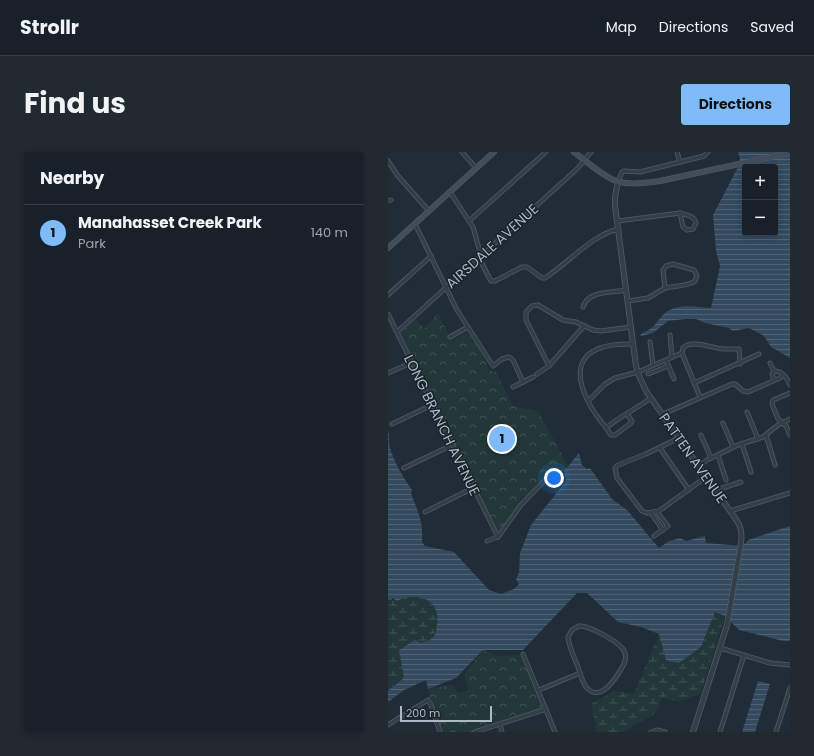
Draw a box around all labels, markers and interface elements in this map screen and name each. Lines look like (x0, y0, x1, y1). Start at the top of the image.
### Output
text: Strollr (20, 14, 79, 41)
text: Map (606, 17, 637, 37)
text: Directions (659, 17, 728, 37)
text: Saved (750, 17, 794, 37)
text: Find us (24, 84, 126, 123)
button: Directions (681, 84, 790, 125)
map controls (742, 164, 778, 236)
button: + (742, 164, 778, 200)
text: Nearby (40, 166, 104, 190)
street label: AIRSDALE AVENUE (441, 199, 543, 293)
button: − (742, 200, 778, 236)
text: Manahasset Creek Park (78, 212, 262, 233)
text: 1 (51, 223, 55, 242)
text: 140 m (311, 223, 348, 242)
text: Park (78, 234, 106, 253)
street label: LONG BRANCH AVENUE (399, 351, 485, 499)
street label: PATTEN AVENUE (654, 409, 732, 507)
pin: 1 (489, 424, 515, 454)
your location (544, 468, 564, 488)
scale bar (400, 704, 492, 723)
text: 200 m (406, 705, 440, 721)

